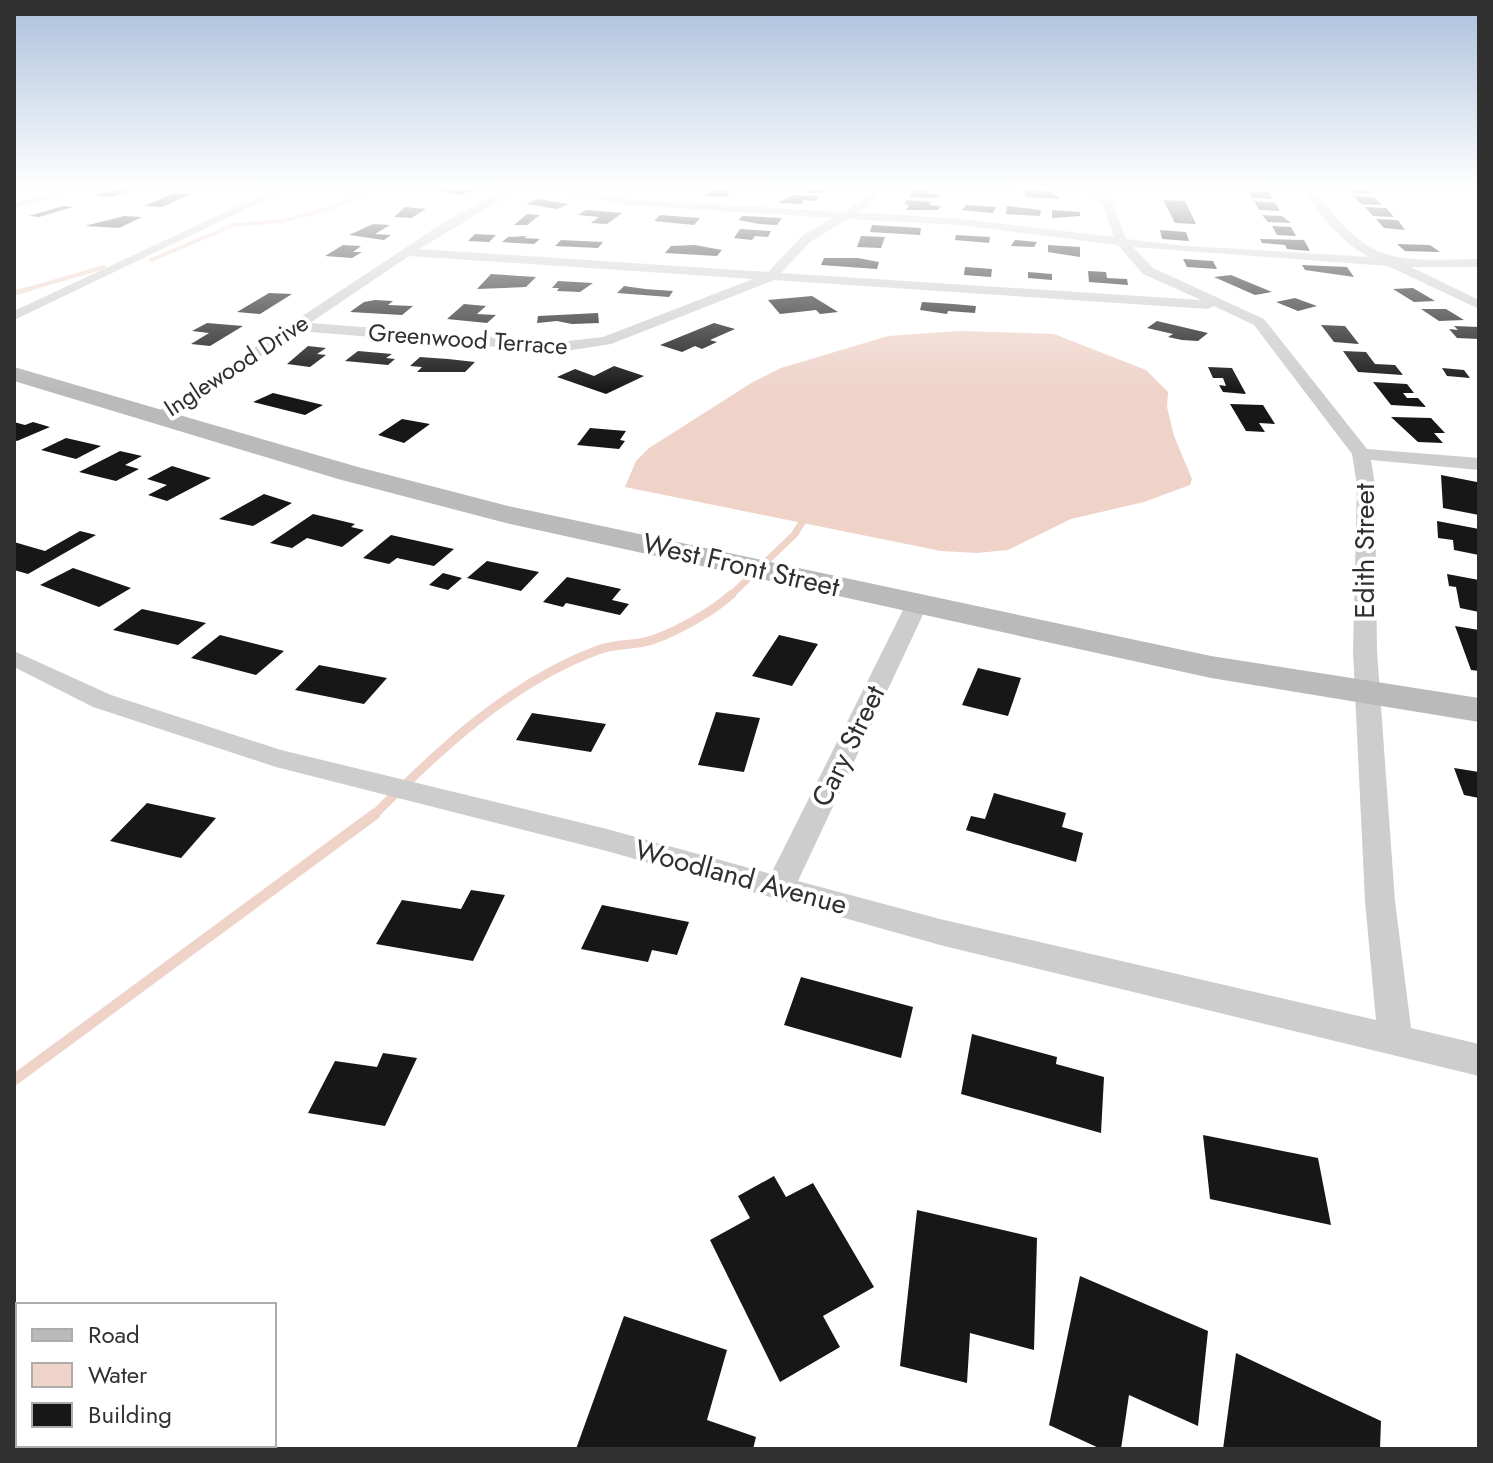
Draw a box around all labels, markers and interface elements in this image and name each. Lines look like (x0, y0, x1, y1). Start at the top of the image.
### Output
street label: Inglewood Drive (157, 305, 315, 425)
street label: Greenwood Terrace (367, 315, 569, 363)
street label: Edith Street (1344, 483, 1385, 619)
street label: West Front Street (639, 522, 844, 608)
street label: Cary Street (801, 678, 895, 814)
street label: Woodland Avenue (630, 829, 852, 925)
legend (16, 1303, 276, 1447)
text: Road (88, 1317, 140, 1352)
text: Water (88, 1357, 148, 1392)
text: Building (88, 1397, 172, 1432)

